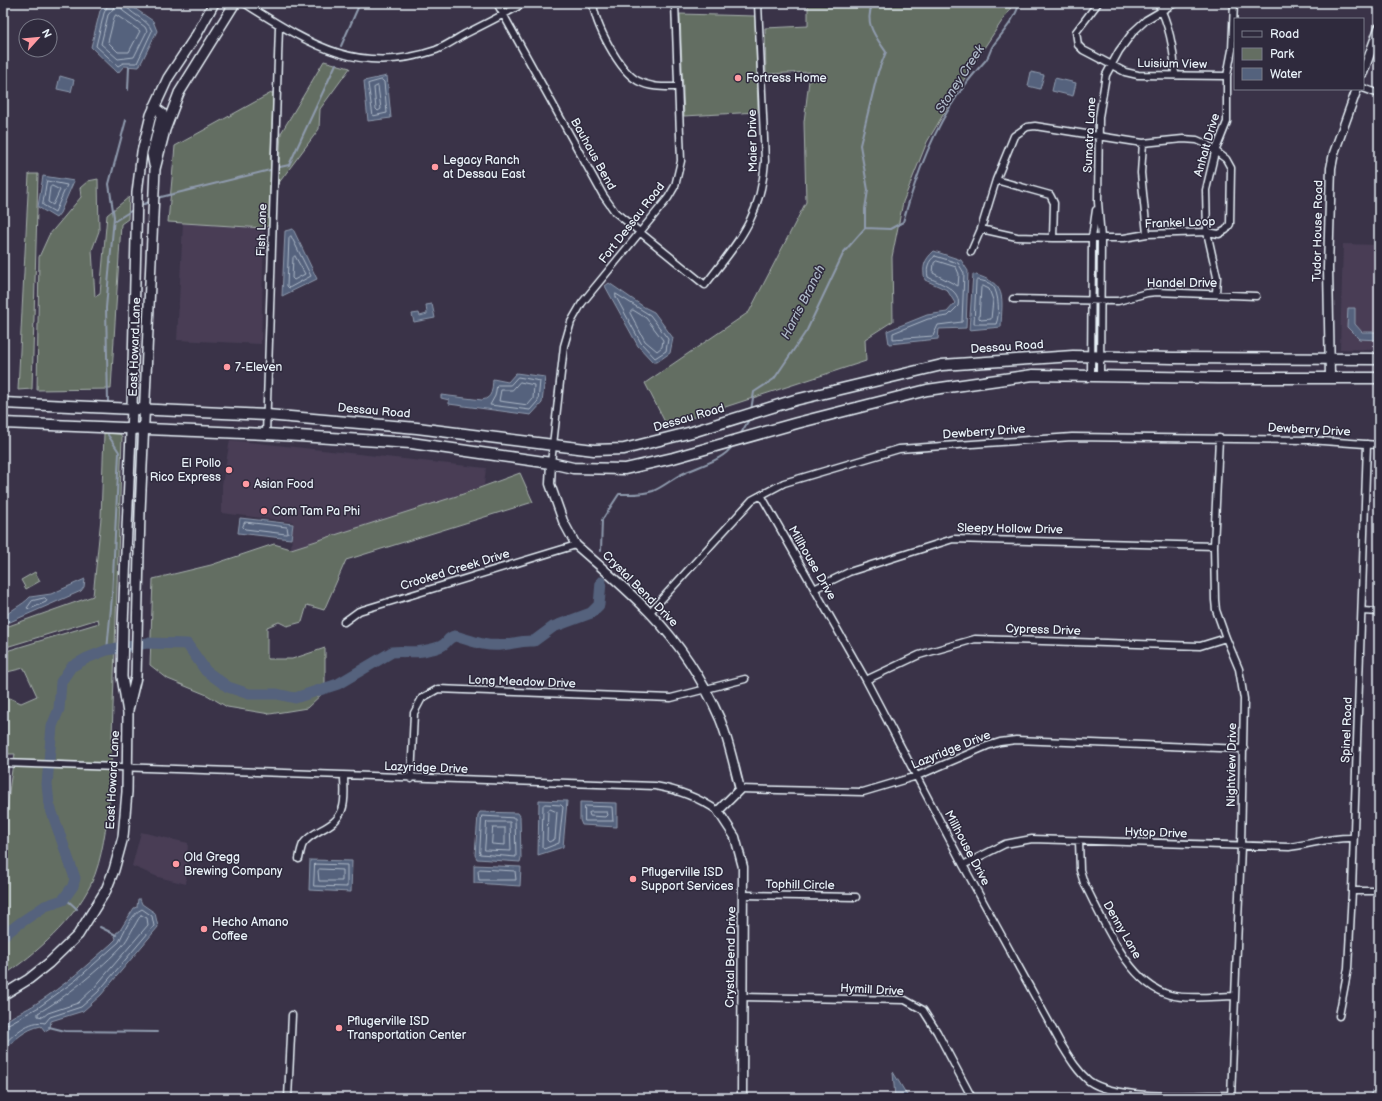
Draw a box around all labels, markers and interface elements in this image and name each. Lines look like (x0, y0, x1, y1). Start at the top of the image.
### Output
north arrow (18, 18, 58, 58)
legend (1234, 18, 1364, 90)
text: N (39, 27, 54, 40)
text: Road (1270, 27, 1299, 42)
water label: Stoney Creek (932, 41, 988, 116)
text: Park (1270, 47, 1294, 62)
street label: Luisium View (1137, 56, 1207, 72)
text: Water (1270, 67, 1302, 82)
place label: Fortress Home (746, 71, 827, 86)
marker: Fortress Home (733, 73, 743, 83)
street label: Sumatra Lane (1081, 97, 1099, 173)
street label: Maier Drive (745, 109, 761, 173)
street label: Anhalt Drive (1191, 112, 1223, 178)
street label: Bauhaus Bend (567, 115, 619, 193)
place label: Legacy Ranch at Dessau East (443, 153, 526, 182)
marker: Legacy Ranch at Dessau East (430, 162, 440, 172)
street label: Fort Dessau Road (596, 180, 668, 266)
street label: Tudor House Road (1310, 180, 1326, 282)
street label: Fish Lane (254, 203, 270, 257)
street label: Frankel Loop (1144, 214, 1216, 232)
water label: Harris Branch (777, 262, 829, 342)
street label: Handel Drive (1147, 276, 1217, 291)
street label: East Howard Lane (126, 297, 144, 397)
street label: Dessau Road (970, 337, 1044, 357)
place label: 7-Eleven (235, 360, 283, 375)
marker: 7-Eleven (222, 362, 232, 372)
street label: Dessau Road (337, 400, 411, 422)
street label: Dessau Road (652, 401, 726, 435)
street label: Dewberry Drive (1267, 420, 1351, 440)
street label: Dewberry Drive (942, 422, 1026, 442)
place label: El Pollo Rico Express (150, 456, 221, 485)
marker: El Pollo Rico Express (224, 465, 234, 475)
place label: Asian Food (254, 477, 314, 492)
marker: Asian Food (241, 479, 251, 489)
place label: Com Tam Pa Phi (272, 504, 360, 519)
marker: Com Tam Pa Phi (259, 506, 269, 516)
street label: Sleepy Hollow Drive (957, 521, 1063, 537)
street label: Millhouse Drive (785, 523, 839, 603)
street label: Crooked Creek Drive (399, 546, 511, 594)
street label: Crystal Bend Drive (599, 548, 681, 630)
street label: Cypress Drive (1005, 621, 1081, 639)
street label: Long Meadow Drive (468, 673, 576, 691)
street label: Spinel Road (1338, 697, 1356, 763)
street label: Nightview Drive (1224, 723, 1240, 807)
street label: Lazyridge Drive (909, 727, 993, 773)
street label: East Howard Lane (103, 730, 123, 830)
street label: Lazyridge Drive (384, 759, 468, 777)
street label: Millhouse Drive (941, 808, 993, 888)
street label: Hytop Drive (1124, 824, 1188, 842)
place label: Old Gregg Brewing Company (184, 850, 283, 879)
marker: Old Gregg Brewing Company (171, 859, 181, 869)
place label: Pflugerville ISD Support Services (641, 865, 734, 894)
marker: Pflugerville ISD Support Services (628, 874, 638, 884)
street label: Tophill Circle (765, 877, 835, 893)
street label: Denny Lane (1099, 898, 1145, 962)
street label: Crystal Bend Drive (723, 906, 739, 1008)
place label: Hecho Amano Coffee (212, 915, 289, 944)
marker: Hecho Amano Coffee (199, 924, 209, 934)
street label: Hymill Drive (840, 981, 904, 999)
place label: Pflugerville ISD Transportation Center (347, 1014, 467, 1043)
marker: Pflugerville ISD Transportation Center (334, 1023, 344, 1033)

